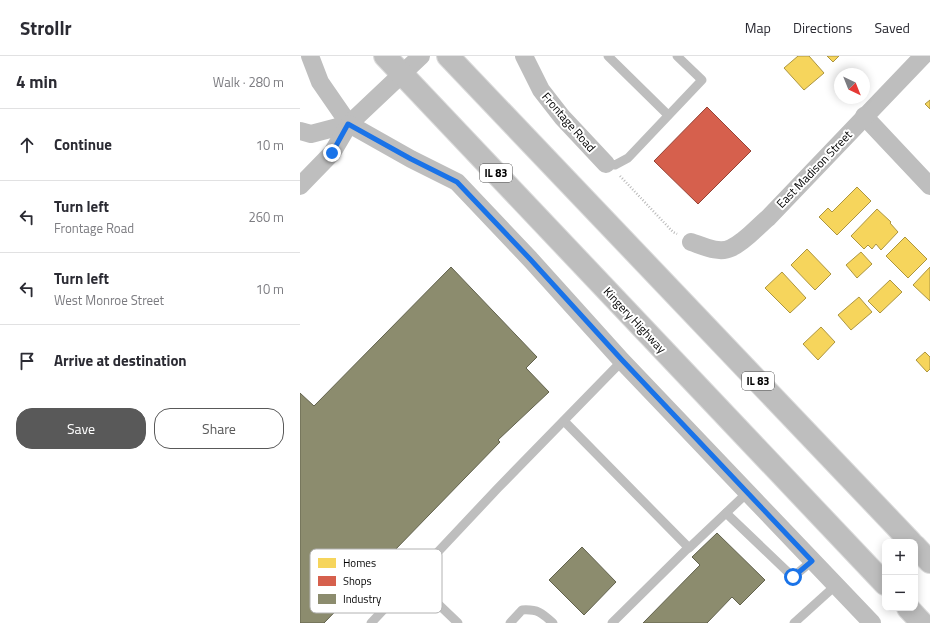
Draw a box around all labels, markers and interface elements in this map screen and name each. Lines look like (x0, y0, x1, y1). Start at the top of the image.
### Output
text: Strollr (20, 13, 72, 42)
text: Map (745, 17, 771, 38)
text: Directions (793, 17, 852, 38)
text: Saved (874, 17, 910, 38)
north arrow (834, 68, 870, 104)
text: 4 min (16, 69, 57, 95)
text: Walk · 280 m (213, 72, 284, 92)
street label: Frontage Road (538, 88, 600, 156)
street label: East Madison Street (772, 125, 857, 212)
text: Continue (54, 133, 112, 156)
icon: ahead (16, 134, 38, 156)
text: 10 m (256, 135, 284, 155)
route end (323, 144, 341, 162)
road number: IL 83 (480, 164, 512, 182)
text: Turn left (54, 195, 109, 218)
icon: left (16, 206, 38, 228)
text: 260 m (248, 207, 284, 227)
text: Frontage Road (54, 218, 134, 238)
text: Turn left (54, 267, 109, 290)
icon: left (16, 278, 38, 300)
text: 10 m (256, 279, 284, 299)
street label: Kingery Highway (599, 282, 671, 358)
text: West Monroe Street (54, 290, 164, 310)
text: Arrive at destination (54, 349, 187, 372)
icon: arrive (16, 350, 38, 372)
road number: IL 83 (742, 372, 774, 390)
button: Save (16, 408, 146, 449)
button: Share (154, 408, 284, 449)
map controls (882, 539, 918, 611)
button: + (882, 539, 918, 575)
legend (310, 549, 442, 613)
text: Homes (343, 555, 376, 571)
route start (784, 568, 802, 586)
text: Shops (343, 573, 372, 589)
button: − (882, 575, 918, 611)
text: Industry (343, 591, 382, 607)

